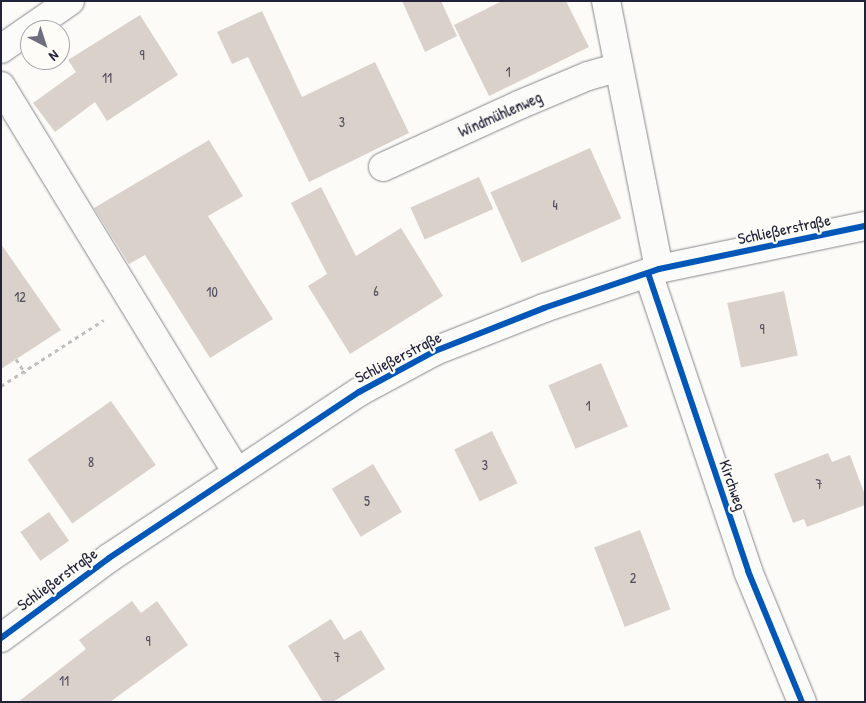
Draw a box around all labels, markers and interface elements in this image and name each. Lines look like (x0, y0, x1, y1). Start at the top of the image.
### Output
north arrow (20, 20, 70, 70)
text: N (45, 46, 63, 66)
house number: 9 (139, 47, 145, 63)
house number: 1 (505, 64, 511, 80)
house number: 11 (102, 70, 112, 86)
street label: Windmühlenweg (455, 87, 545, 141)
house number: 3 (339, 114, 345, 130)
house number: 4 (552, 197, 558, 213)
street label: Schließerstraße (736, 210, 832, 248)
house number: 6 (373, 283, 379, 299)
house number: 10 (206, 284, 218, 300)
house number: 12 (14, 289, 26, 305)
house number: 9 (759, 321, 765, 337)
street label: Schließerstraße (352, 327, 444, 387)
house number: 1 (585, 398, 591, 414)
house number: 8 (88, 454, 94, 470)
house number: 3 (482, 457, 488, 473)
street label: Kirchweg (715, 457, 751, 513)
house number: 7 (816, 476, 822, 492)
house number: 5 (364, 493, 370, 509)
street label: Schließerstraße (13, 543, 101, 615)
house number: 2 (630, 570, 636, 586)
house number: 9 (145, 633, 151, 649)
house number: 7 (334, 649, 340, 665)
house number: 11 (59, 673, 69, 689)

